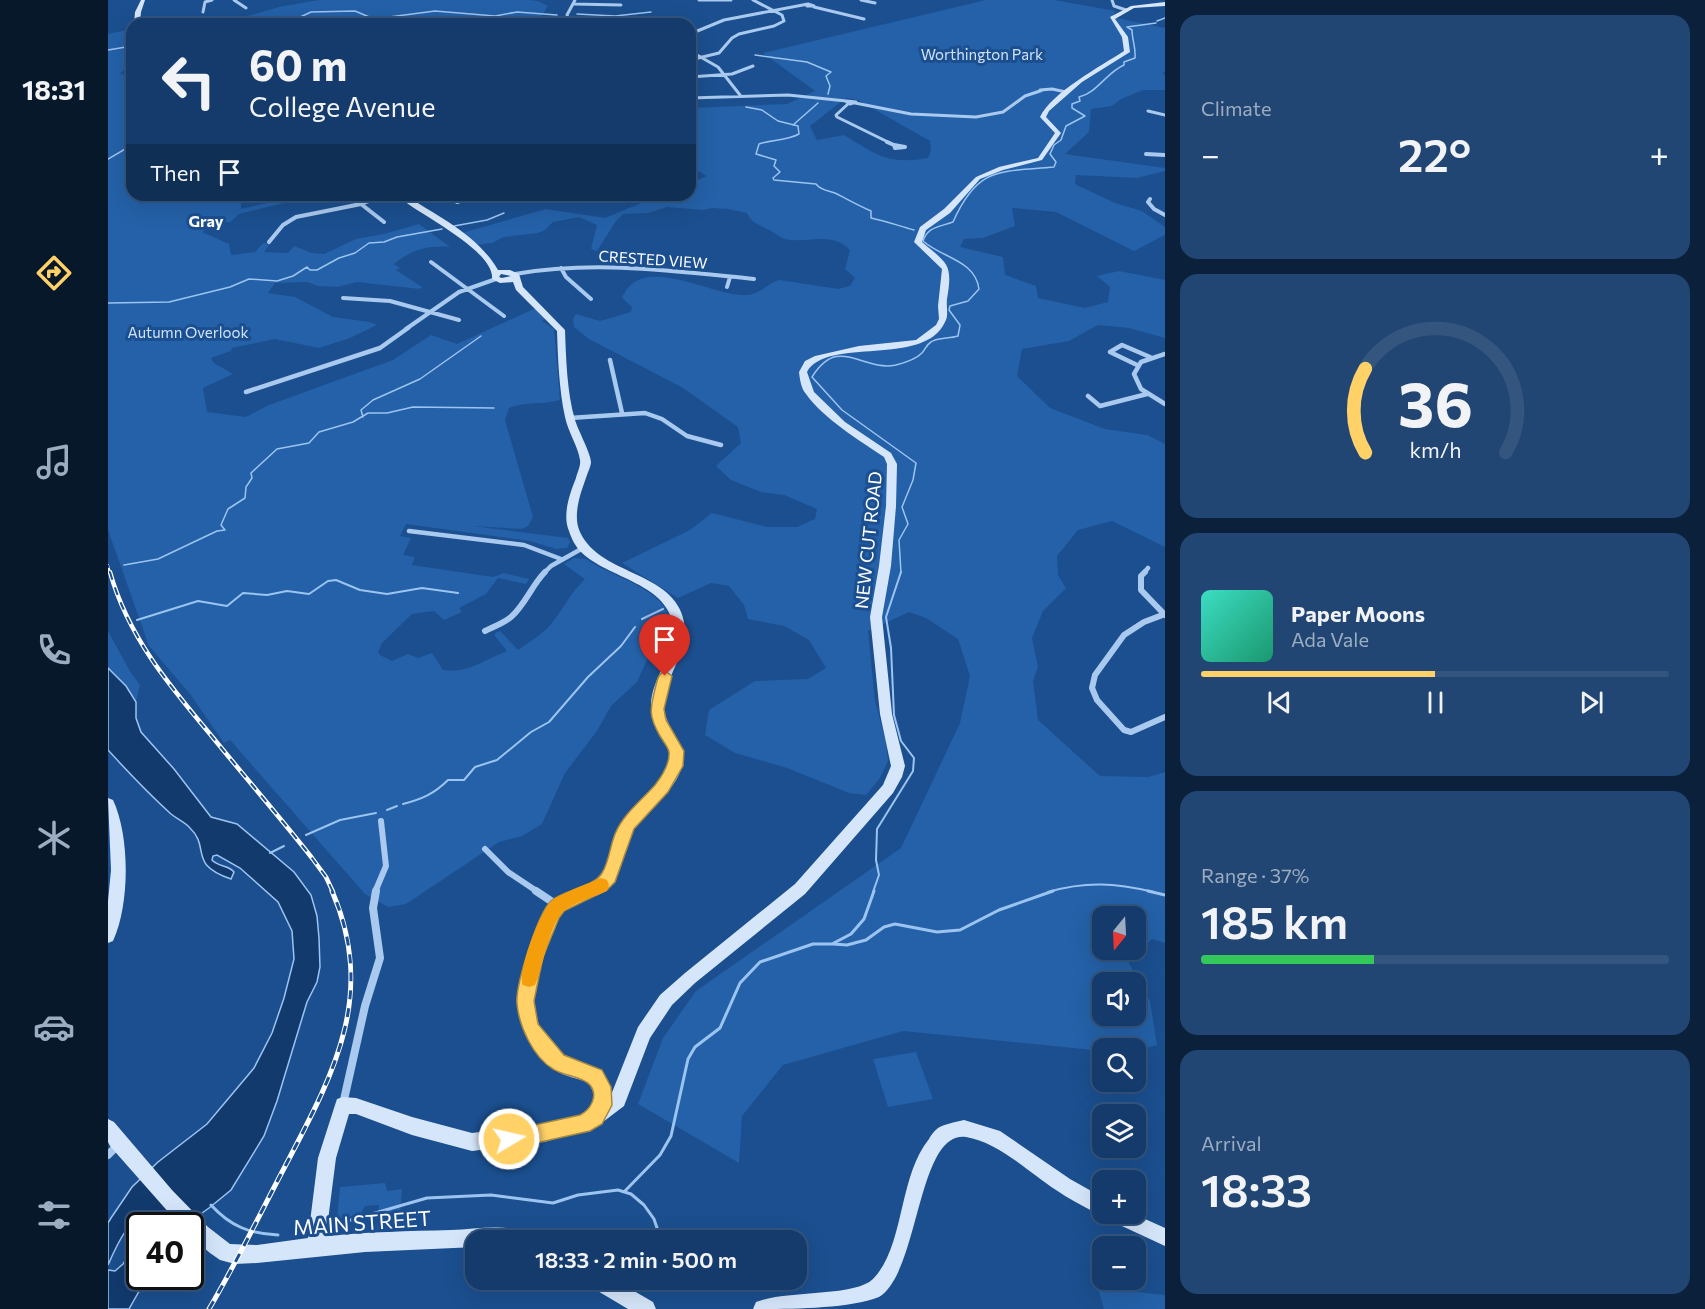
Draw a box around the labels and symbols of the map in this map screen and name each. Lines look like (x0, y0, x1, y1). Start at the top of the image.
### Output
park label: Worthington Park (921, 45, 1043, 63)
district label: Gray (188, 211, 224, 230)
street label: CRESTED VIEW (598, 246, 708, 272)
park label: Autumn Overlook (127, 323, 249, 341)
street label: NEW CUT ROAD (850, 470, 886, 610)
pin (639, 614, 690, 676)
north arrow (1092, 906, 1146, 960)
position arrow (477, 1107, 541, 1171)
street label: MAIN STREET (292, 1205, 432, 1239)
speed limit sign: 40 (126, 1212, 204, 1290)

